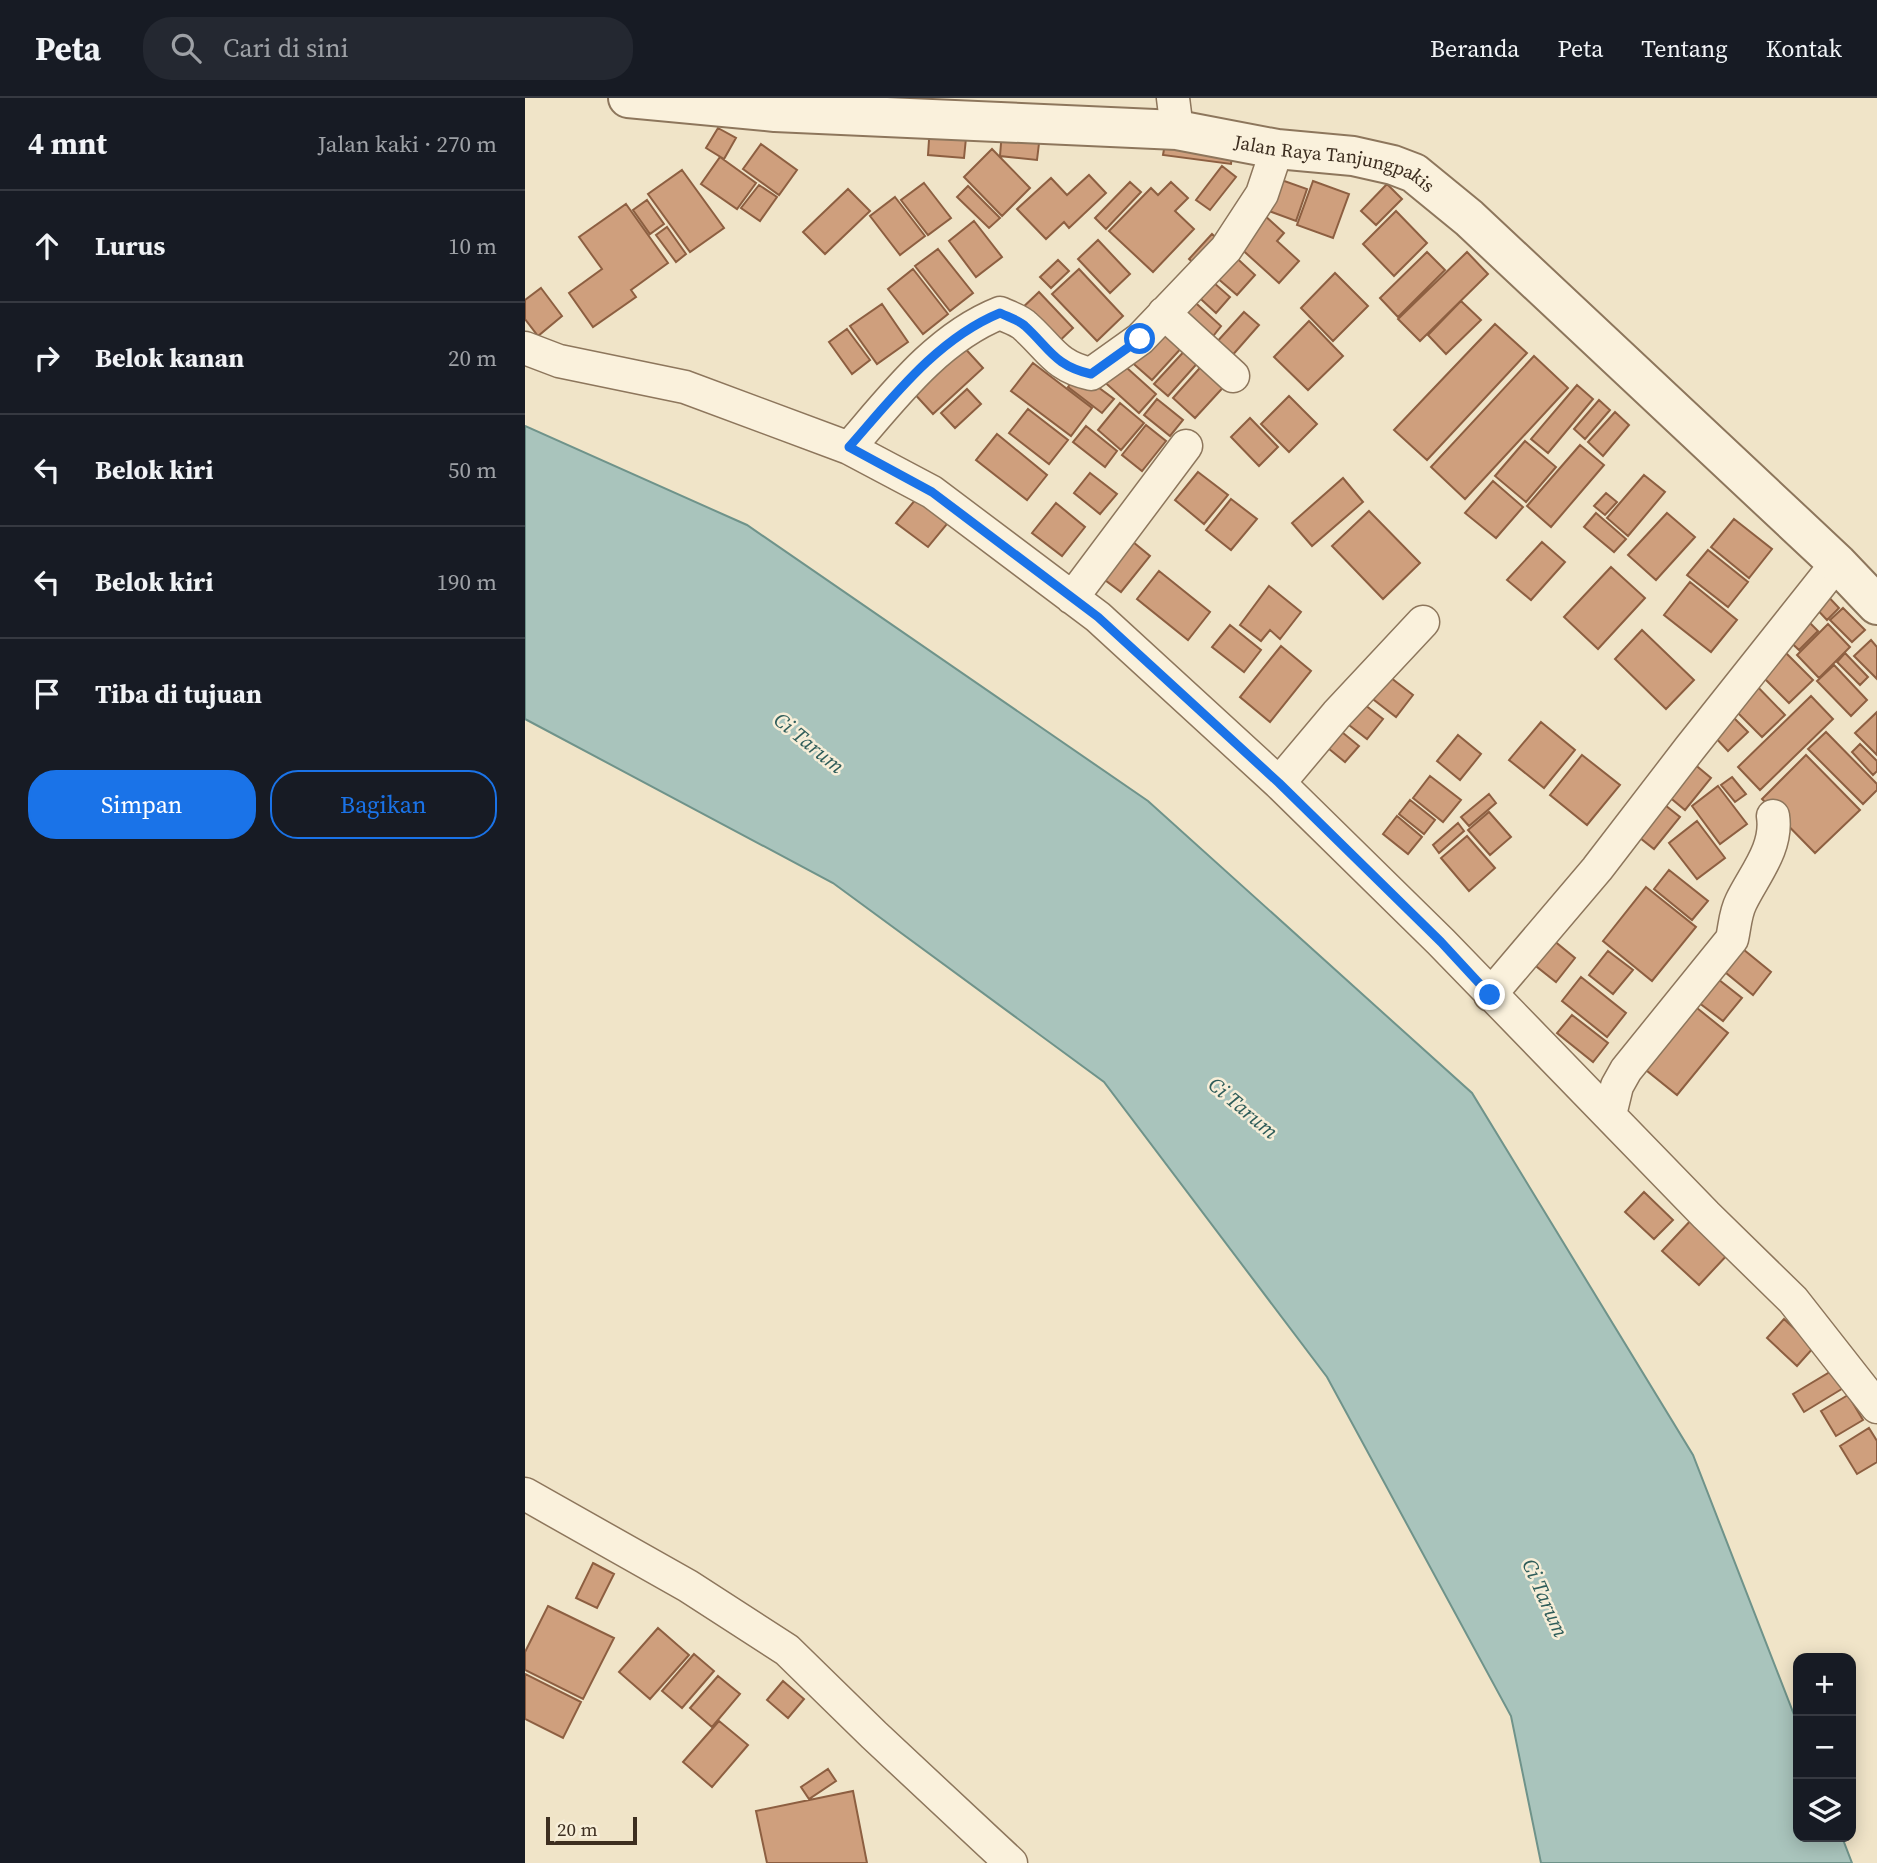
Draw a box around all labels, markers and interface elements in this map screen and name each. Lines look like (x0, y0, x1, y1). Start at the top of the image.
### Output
search box (143, 17, 633, 80)
text: Peta (35, 26, 101, 71)
icon: search (167, 29, 205, 67)
text: Cari di sini (223, 30, 348, 66)
text: Beranda (1430, 32, 1519, 65)
text: Peta (1557, 32, 1603, 65)
text: Tentang (1641, 32, 1728, 65)
text: Kontak (1766, 32, 1842, 65)
text: 4 mnt (28, 123, 107, 164)
text: Jalan kaki · 270 m (318, 128, 497, 160)
street label: Jalan Raya Tanjungpakis (1231, 128, 1441, 198)
icon: ahead (28, 227, 66, 265)
text: Lurus (95, 228, 165, 264)
text: 10 m (448, 230, 497, 262)
route start (1124, 323, 1155, 354)
icon: right (28, 339, 66, 377)
text: Belok kanan (95, 340, 244, 376)
text: 20 m (448, 342, 497, 374)
icon: left (28, 451, 66, 489)
text: Belok kiri (95, 452, 213, 488)
text: 50 m (448, 454, 497, 486)
icon: left (28, 563, 66, 601)
text: Belok kiri (95, 564, 213, 600)
text: 190 m (436, 566, 497, 598)
icon: arrive (28, 675, 66, 713)
text: Tiba di tujuan (95, 676, 262, 712)
water label: Ci Tarum (768, 705, 851, 780)
button: Simpan (28, 770, 256, 839)
button: Bagikan (270, 770, 497, 839)
route end (1474, 979, 1505, 1010)
water label: Ci Tarum (1202, 1070, 1284, 1145)
water label: Ci Tarum (1515, 1554, 1576, 1642)
map controls (1793, 1653, 1856, 1842)
button: + (1793, 1653, 1856, 1716)
button: − (1793, 1716, 1856, 1779)
button: layers (1793, 1779, 1856, 1842)
scale bar (546, 1814, 637, 1846)
text: 20 m (557, 1816, 598, 1842)

